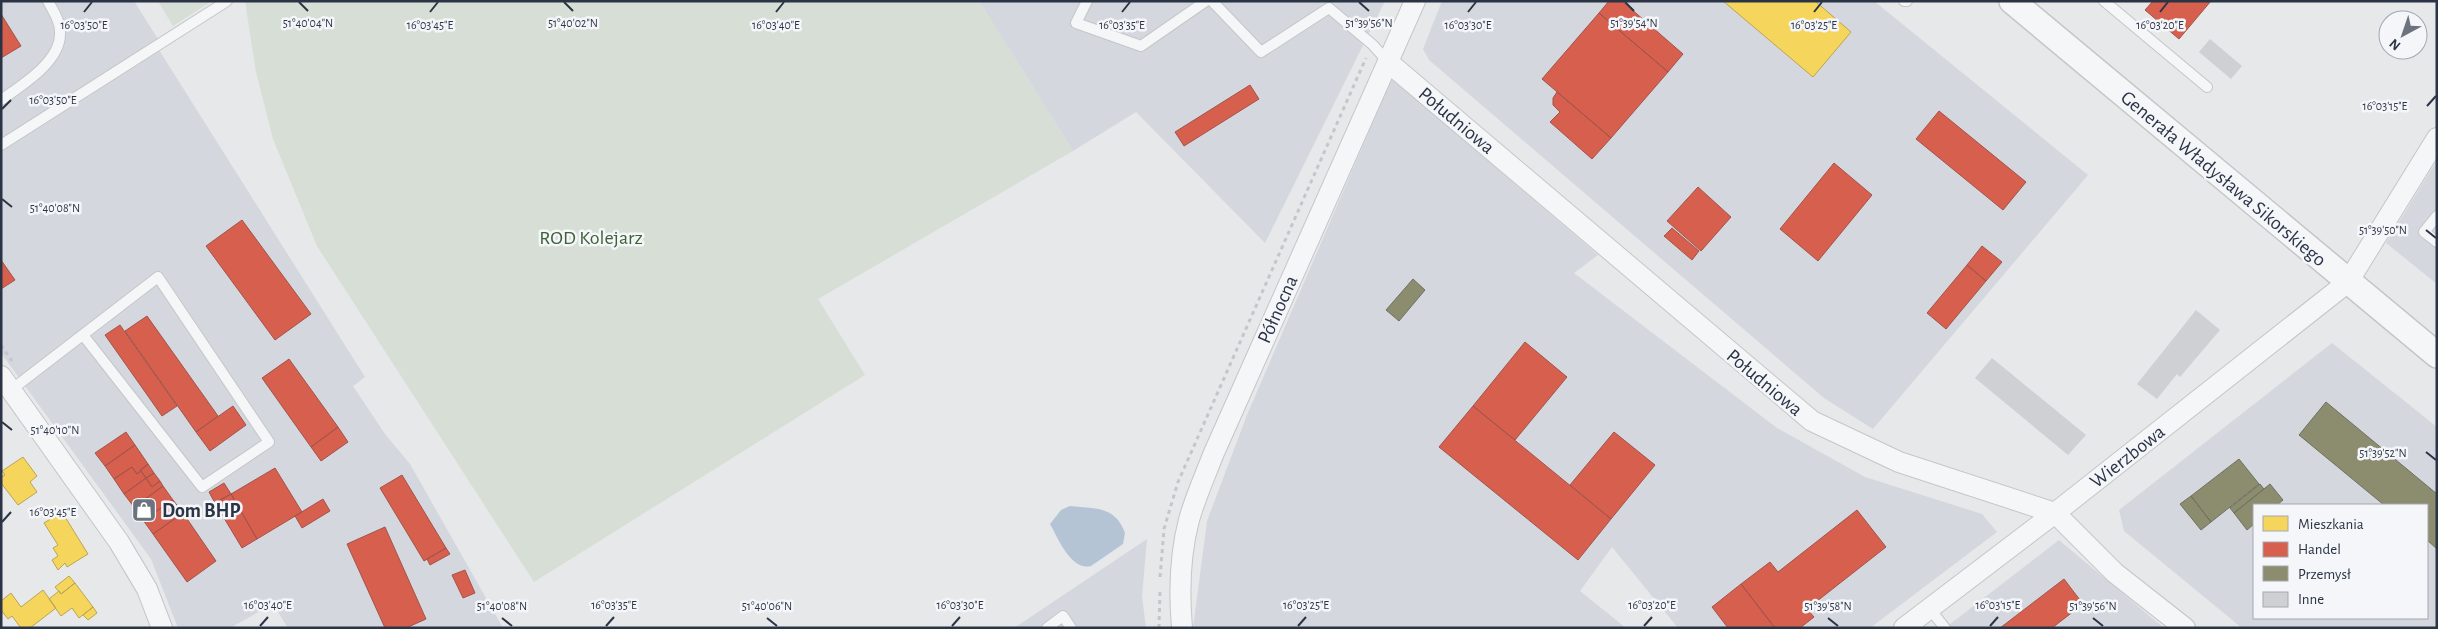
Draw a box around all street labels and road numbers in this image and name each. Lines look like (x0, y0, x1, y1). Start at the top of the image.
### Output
street label: Południowa (1415, 83, 1498, 158)
street label: Generała Władysława Sikorskiego (2117, 87, 2330, 270)
street label: Północna (1254, 273, 1302, 346)
street label: Południowa (1723, 345, 1806, 420)
street label: Wierzbowa (2086, 422, 2169, 492)

